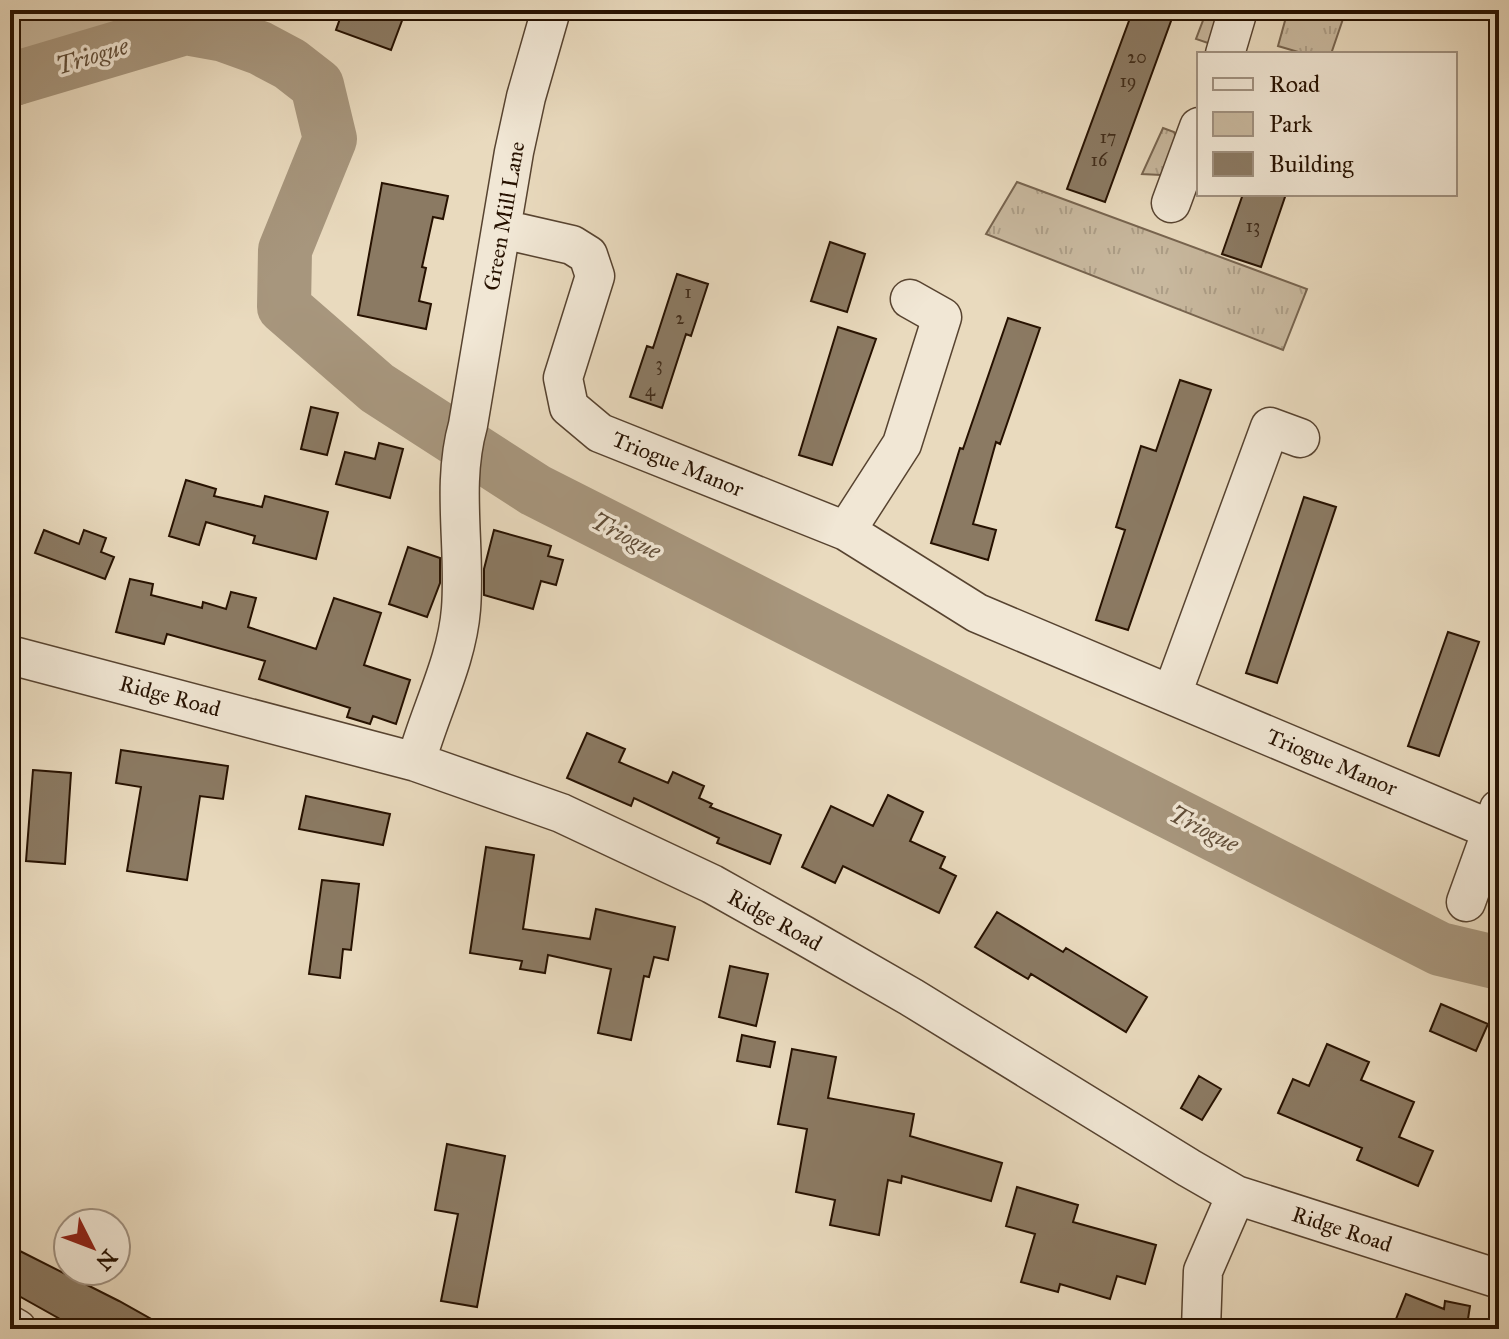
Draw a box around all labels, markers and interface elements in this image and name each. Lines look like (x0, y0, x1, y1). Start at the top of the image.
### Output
water label: Triogue (52, 31, 133, 81)
house number: 20 (1127, 46, 1147, 68)
legend (1197, 52, 1457, 196)
text: Road (1269, 69, 1320, 99)
house number: 19 (1120, 70, 1136, 92)
text: Park (1269, 109, 1313, 139)
house number: 17 (1100, 126, 1116, 148)
street label: Green Mill Lane (478, 139, 530, 293)
house number: 16 (1091, 149, 1108, 171)
text: Building (1269, 149, 1354, 179)
house number: 13 (1246, 215, 1260, 237)
house number: 1 (684, 281, 692, 303)
house number: 2 (676, 307, 685, 329)
house number: 3 (655, 353, 663, 375)
house number: 4 (645, 379, 656, 401)
street label: Triogue Manor (608, 425, 748, 503)
water label: Triogue (586, 506, 667, 567)
street label: Ridge Road (117, 670, 223, 722)
street label: Triogue Manor (1263, 722, 1402, 802)
water label: Triogue (1164, 799, 1245, 860)
street label: Ridge Road (723, 883, 827, 957)
street label: Ridge Road (1289, 1200, 1395, 1258)
north arrow (52, 1207, 132, 1287)
text: N (90, 1244, 123, 1276)

